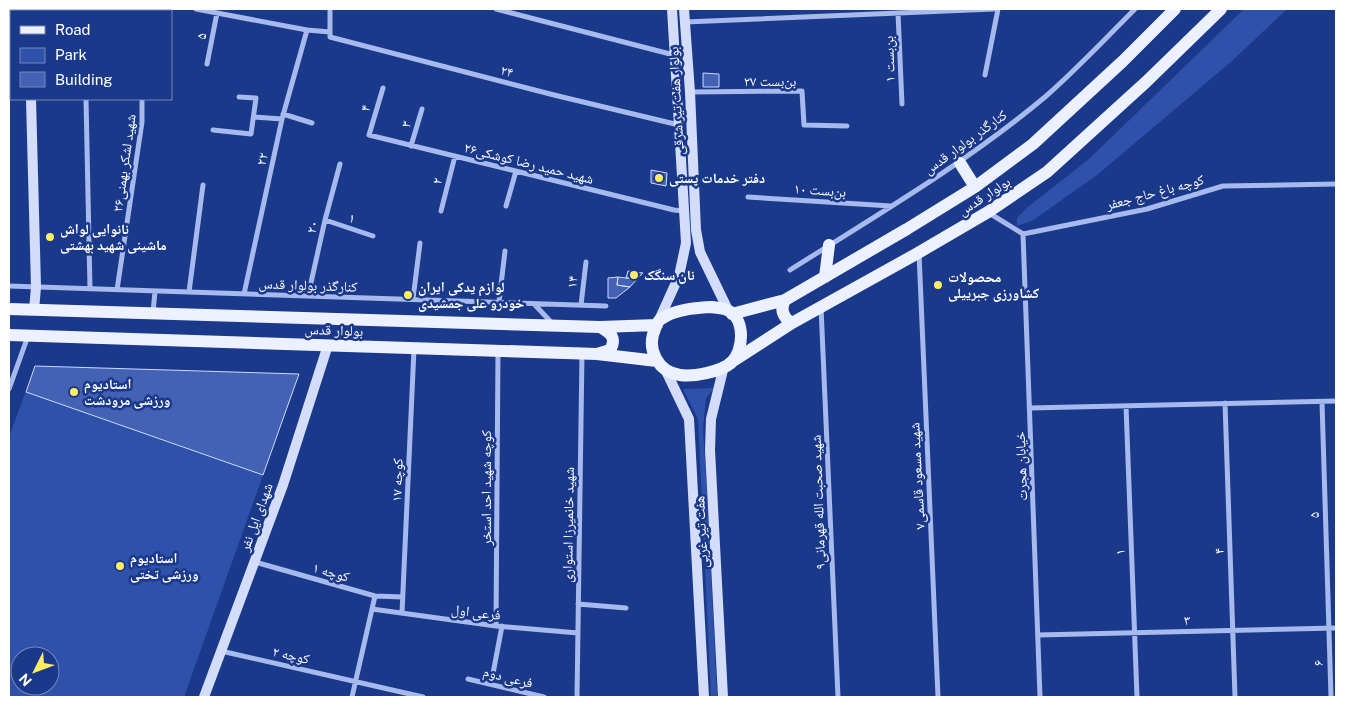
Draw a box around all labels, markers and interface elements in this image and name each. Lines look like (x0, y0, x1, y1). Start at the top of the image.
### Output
legend (10, 10, 172, 100)
text: Road (55, 21, 91, 38)
street label: ۵ (193, 32, 209, 40)
street label: بن‌بست ۱ (880, 35, 899, 82)
text: Park (55, 46, 87, 63)
street label: بولوار هفت تیر شرقی (665, 46, 688, 156)
street label: ۲۴ (499, 62, 515, 80)
text: Building (55, 71, 113, 88)
street label: بن‌بست ۲۷ (744, 73, 796, 90)
street label: ۴ (356, 103, 374, 113)
street label: کنارگذر بولوار قدس (920, 106, 1010, 178)
street label: شهید لشکر بهمنی۲۶ (109, 113, 140, 213)
street label: ۳ (397, 119, 415, 129)
street label: شهید حمید رضا کوشکی۲۶ (462, 139, 595, 188)
street label: ۲۲ (253, 151, 271, 167)
place label: دفتر خدمات پستی (669, 170, 765, 187)
street label: کوچه باغ حاج جعفر (1103, 171, 1206, 215)
marker: دفتر خدمات پستی (653, 172, 665, 184)
street label: بولوار قدس (955, 173, 1014, 220)
street label: ۲ (428, 176, 446, 186)
street label: بن‌بست ۱۰ (793, 180, 847, 201)
street label: ۱ (346, 209, 358, 227)
street label: ۲۰ (303, 219, 321, 235)
place label: نانوایی لواش ماشینی شهید بهشتی (60, 221, 167, 254)
marker: نانوایی لواش ماشینی شهید بهشتی (44, 231, 56, 243)
place label: نان سنگک (644, 267, 695, 284)
marker: نان سنگک (628, 269, 640, 281)
place label: محصولات کشاورزی جبرییلی (948, 269, 1039, 302)
street label: کنارگذر بولوار قدس (258, 275, 358, 296)
street label: ۱۴ (563, 275, 581, 289)
place label: لوازم یدکی ایران خودرو علی جمشیدی (418, 279, 524, 312)
marker: محصولات کشاورزی جبرییلی (932, 279, 944, 291)
marker: لوازم یدکی ایران خودرو علی جمشیدی (402, 289, 414, 301)
street label: بولوار قدس (304, 321, 364, 340)
place label: استادیوم ورزشی مرودشت (84, 376, 171, 409)
marker: استادیوم ورزشی مرودشت (68, 386, 80, 398)
street label: شهید مسعود قاسمی۷ (906, 422, 929, 530)
street label: کوچه شهید احد استخر (478, 430, 495, 547)
street label: خیابان هجرت (1012, 431, 1031, 501)
street label: شهید صحبت الله قهرمانی۹ (808, 434, 829, 570)
street label: کوچه ۱۷ (388, 458, 407, 502)
street label: شهید خانمیرزا استواری (559, 467, 578, 583)
street label: شهدای ایل نفر (236, 481, 277, 555)
street label: هفت تیر غربی (691, 495, 712, 569)
street label: ۵ (1306, 512, 1322, 518)
street label: ۴ (1211, 548, 1227, 554)
street label: ۱ (1112, 549, 1128, 555)
place label: استادیوم ورزشی تختی (130, 550, 199, 583)
street label: کوچه ۱ (311, 559, 351, 586)
marker: استادیوم ورزشی تختی (114, 560, 126, 572)
street label: فرعی اول (450, 601, 502, 624)
street label: ۳ (1184, 612, 1190, 628)
street label: کوچه ۲ (271, 643, 311, 668)
north arrow (10, 646, 60, 696)
street label: ۶ (1310, 660, 1326, 666)
street label: فرعی دوم (481, 663, 535, 693)
text: N (16, 670, 35, 689)

